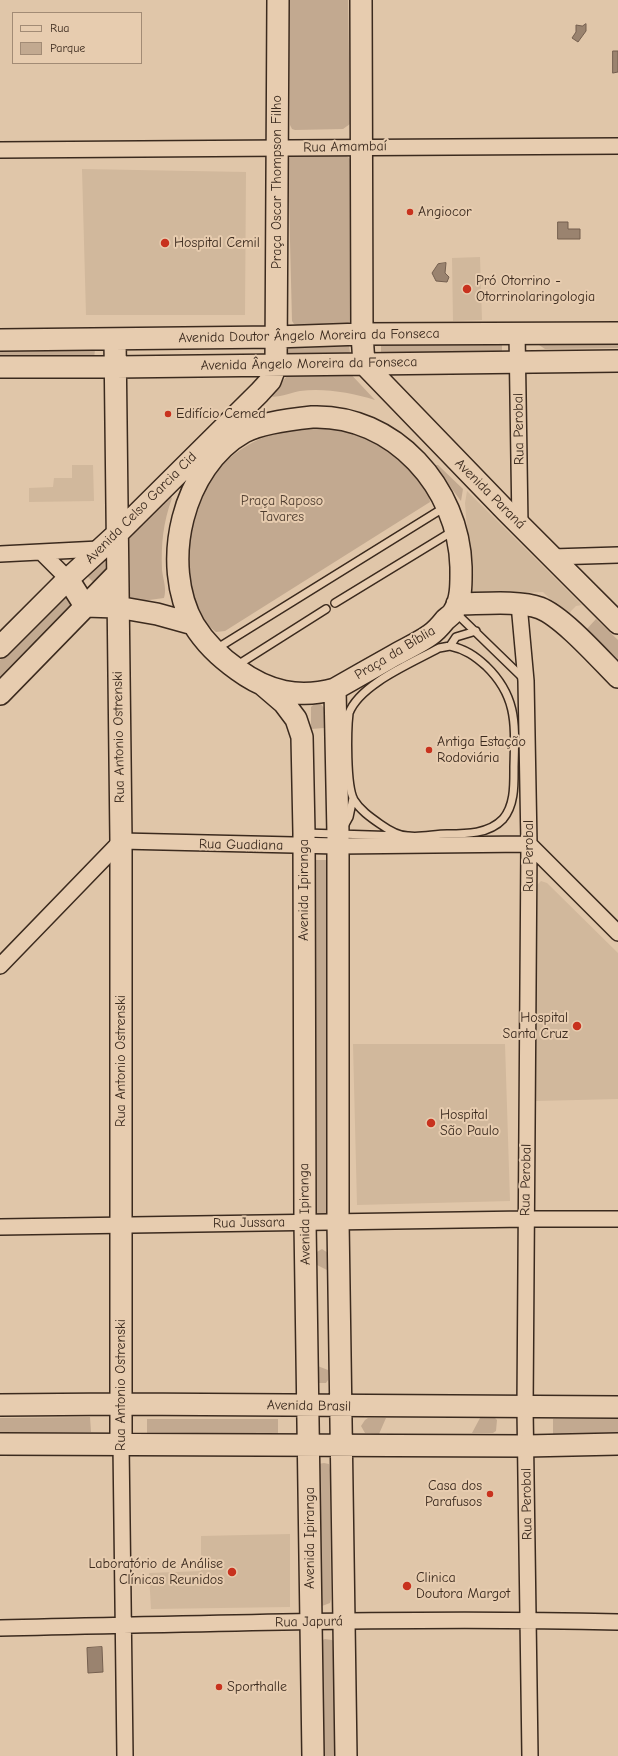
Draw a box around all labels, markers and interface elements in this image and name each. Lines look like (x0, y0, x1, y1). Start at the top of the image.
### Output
legend (12, 12, 142, 64)
text: Rua (50, 21, 69, 35)
text: Parque (50, 41, 85, 55)
street label: Praça Oscar Thompson Filho (269, 95, 285, 269)
street label: Rua Amambaí (303, 138, 387, 156)
place label: Angiocor (418, 204, 472, 220)
marker: Angiocor (405, 207, 415, 217)
place label: Hospital Cemil (174, 235, 260, 251)
marker: Hospital Cemil (159, 237, 171, 249)
place label: Pró Otorrino - Otorrinolaringologia (476, 273, 595, 306)
marker: Pró Otorrino - Otorrinolaringologia (461, 283, 473, 295)
street label: Avenida Doutor Ângelo Moreira da Fonseca (178, 325, 440, 347)
street label: Avenida Ângelo Moreira da Fonseca (200, 354, 418, 374)
street label: Rua Perobal (510, 393, 528, 465)
place label: Edifício Cemed (176, 406, 266, 422)
marker: Edifício Cemed (163, 409, 173, 419)
street label: Avenida Celso Garcia Cid (82, 449, 200, 567)
street label: Avenida Paraná (451, 455, 529, 533)
park label: Praça Raposo Tavares (241, 493, 323, 526)
street label: Praça da Bíblia (352, 622, 438, 684)
street label: Rua Antonio Ostrenski (109, 671, 129, 803)
place label: Antiga Estação Rodoviária (437, 734, 526, 766)
marker: Antiga Estação Rodoviária (424, 745, 434, 755)
street label: Rua Perobal (521, 820, 537, 892)
street label: Rua Guadiana (199, 836, 283, 854)
street label: Avenida Ipiranga (296, 839, 312, 941)
street label: Rua Antonio Ostrenski (113, 995, 129, 1127)
place label: Hospital Santa Cruz (502, 1010, 568, 1042)
marker: Hospital Santa Cruz (571, 1020, 583, 1032)
place label: Hospital São Paulo (440, 1107, 499, 1140)
marker: Hospital São Paulo (425, 1117, 437, 1129)
street label: Rua Perobal (517, 1144, 535, 1216)
street label: Avenida Ipiranga (296, 1163, 314, 1265)
street label: Rua Jussara (213, 1214, 285, 1232)
street label: Rua Antonio Ostrenski (113, 1319, 129, 1451)
street label: Avenida Brasil (267, 1397, 351, 1415)
street label: Rua Perobal (518, 1468, 536, 1540)
place label: Casa dos Parafusos (425, 1478, 482, 1510)
street label: Avenida Ipiranga (302, 1487, 318, 1589)
marker: Casa dos Parafusos (485, 1489, 495, 1499)
place label: Laboratório de Análise Clínicas Reunidos (89, 1556, 223, 1588)
marker: Laboratório de Análise Clínicas Reunidos (226, 1566, 238, 1578)
place label: Clinica Doutora Margot (416, 1570, 510, 1602)
marker: Clinica Doutora Margot (401, 1580, 413, 1592)
street label: Rua Japurá (275, 1613, 343, 1631)
place label: Sporthalle (227, 1679, 287, 1695)
marker: Sporthalle (214, 1682, 224, 1692)

